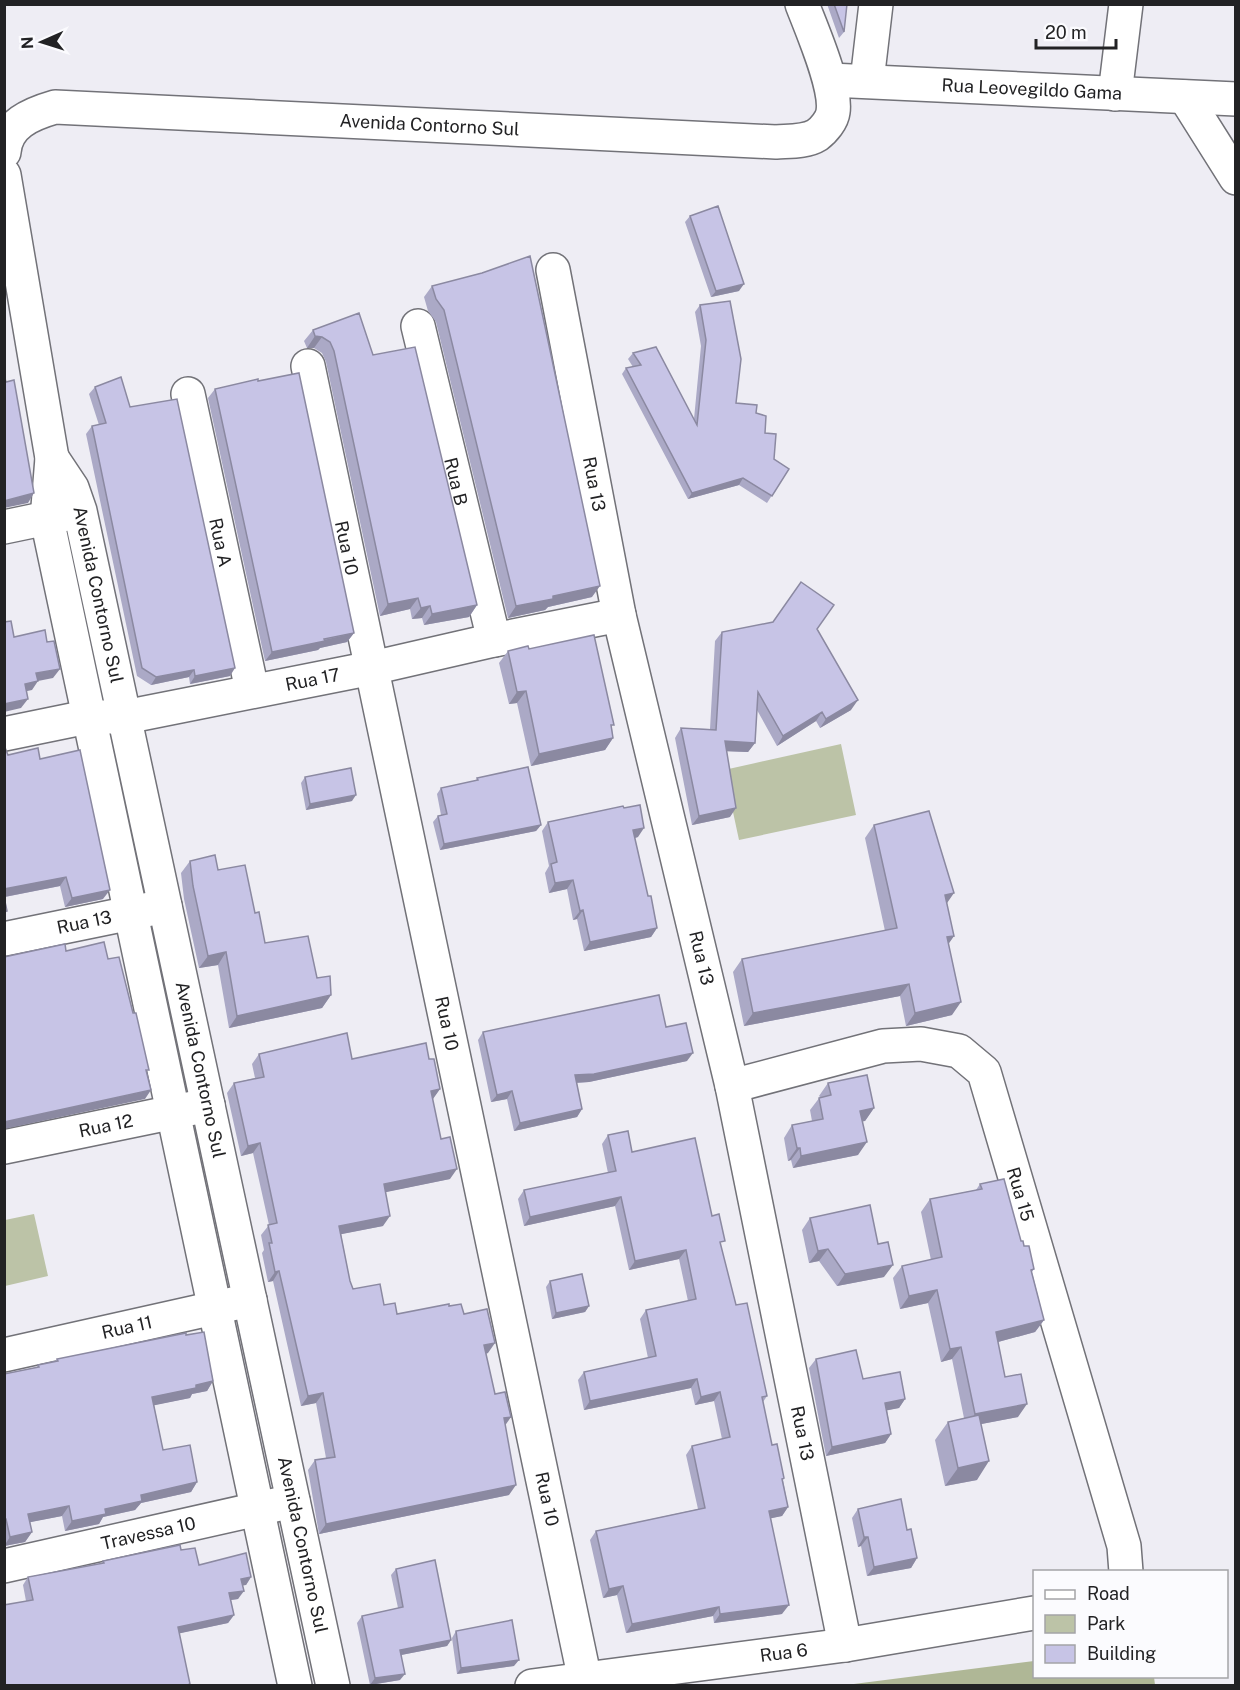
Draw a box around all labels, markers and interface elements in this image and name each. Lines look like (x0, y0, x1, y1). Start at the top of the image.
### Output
north arrow (12, 12, 72, 72)
scale bar (1036, 12, 1116, 50)
text: 20 m (1045, 22, 1087, 43)
text: N (18, 36, 37, 50)
street label: Rua Leovegildo Gama (941, 74, 1123, 104)
street label: Avenida Contorno Sul (339, 110, 520, 140)
street label: Rua B (440, 455, 472, 508)
street label: Rua 13 (579, 455, 610, 513)
street label: Avenida Contorno Sul (69, 504, 128, 685)
street label: Rua A (205, 516, 236, 569)
street label: Rua 10 (331, 519, 363, 577)
street label: Rua 17 (284, 664, 342, 695)
street label: Rua 13 (55, 906, 114, 938)
street label: Rua 13 (685, 928, 718, 987)
street label: Avenida Contorno Sul (172, 979, 230, 1160)
street label: Rua 10 (431, 994, 463, 1053)
street label: Rua 12 (77, 1110, 135, 1141)
street label: Rua 15 (1003, 1164, 1039, 1224)
street label: Rua 11 (99, 1311, 154, 1343)
street label: Rua 13 (787, 1404, 818, 1463)
street label: Avenida Contorno Sul (274, 1454, 332, 1635)
street label: Rua 10 (531, 1470, 563, 1528)
street label: Travessa 10 (99, 1512, 198, 1554)
legend (1033, 1570, 1228, 1678)
text: Road (1087, 1583, 1130, 1604)
text: Park (1087, 1613, 1125, 1634)
street label: Rua 6 (759, 1639, 809, 1666)
text: Building (1087, 1643, 1156, 1664)

